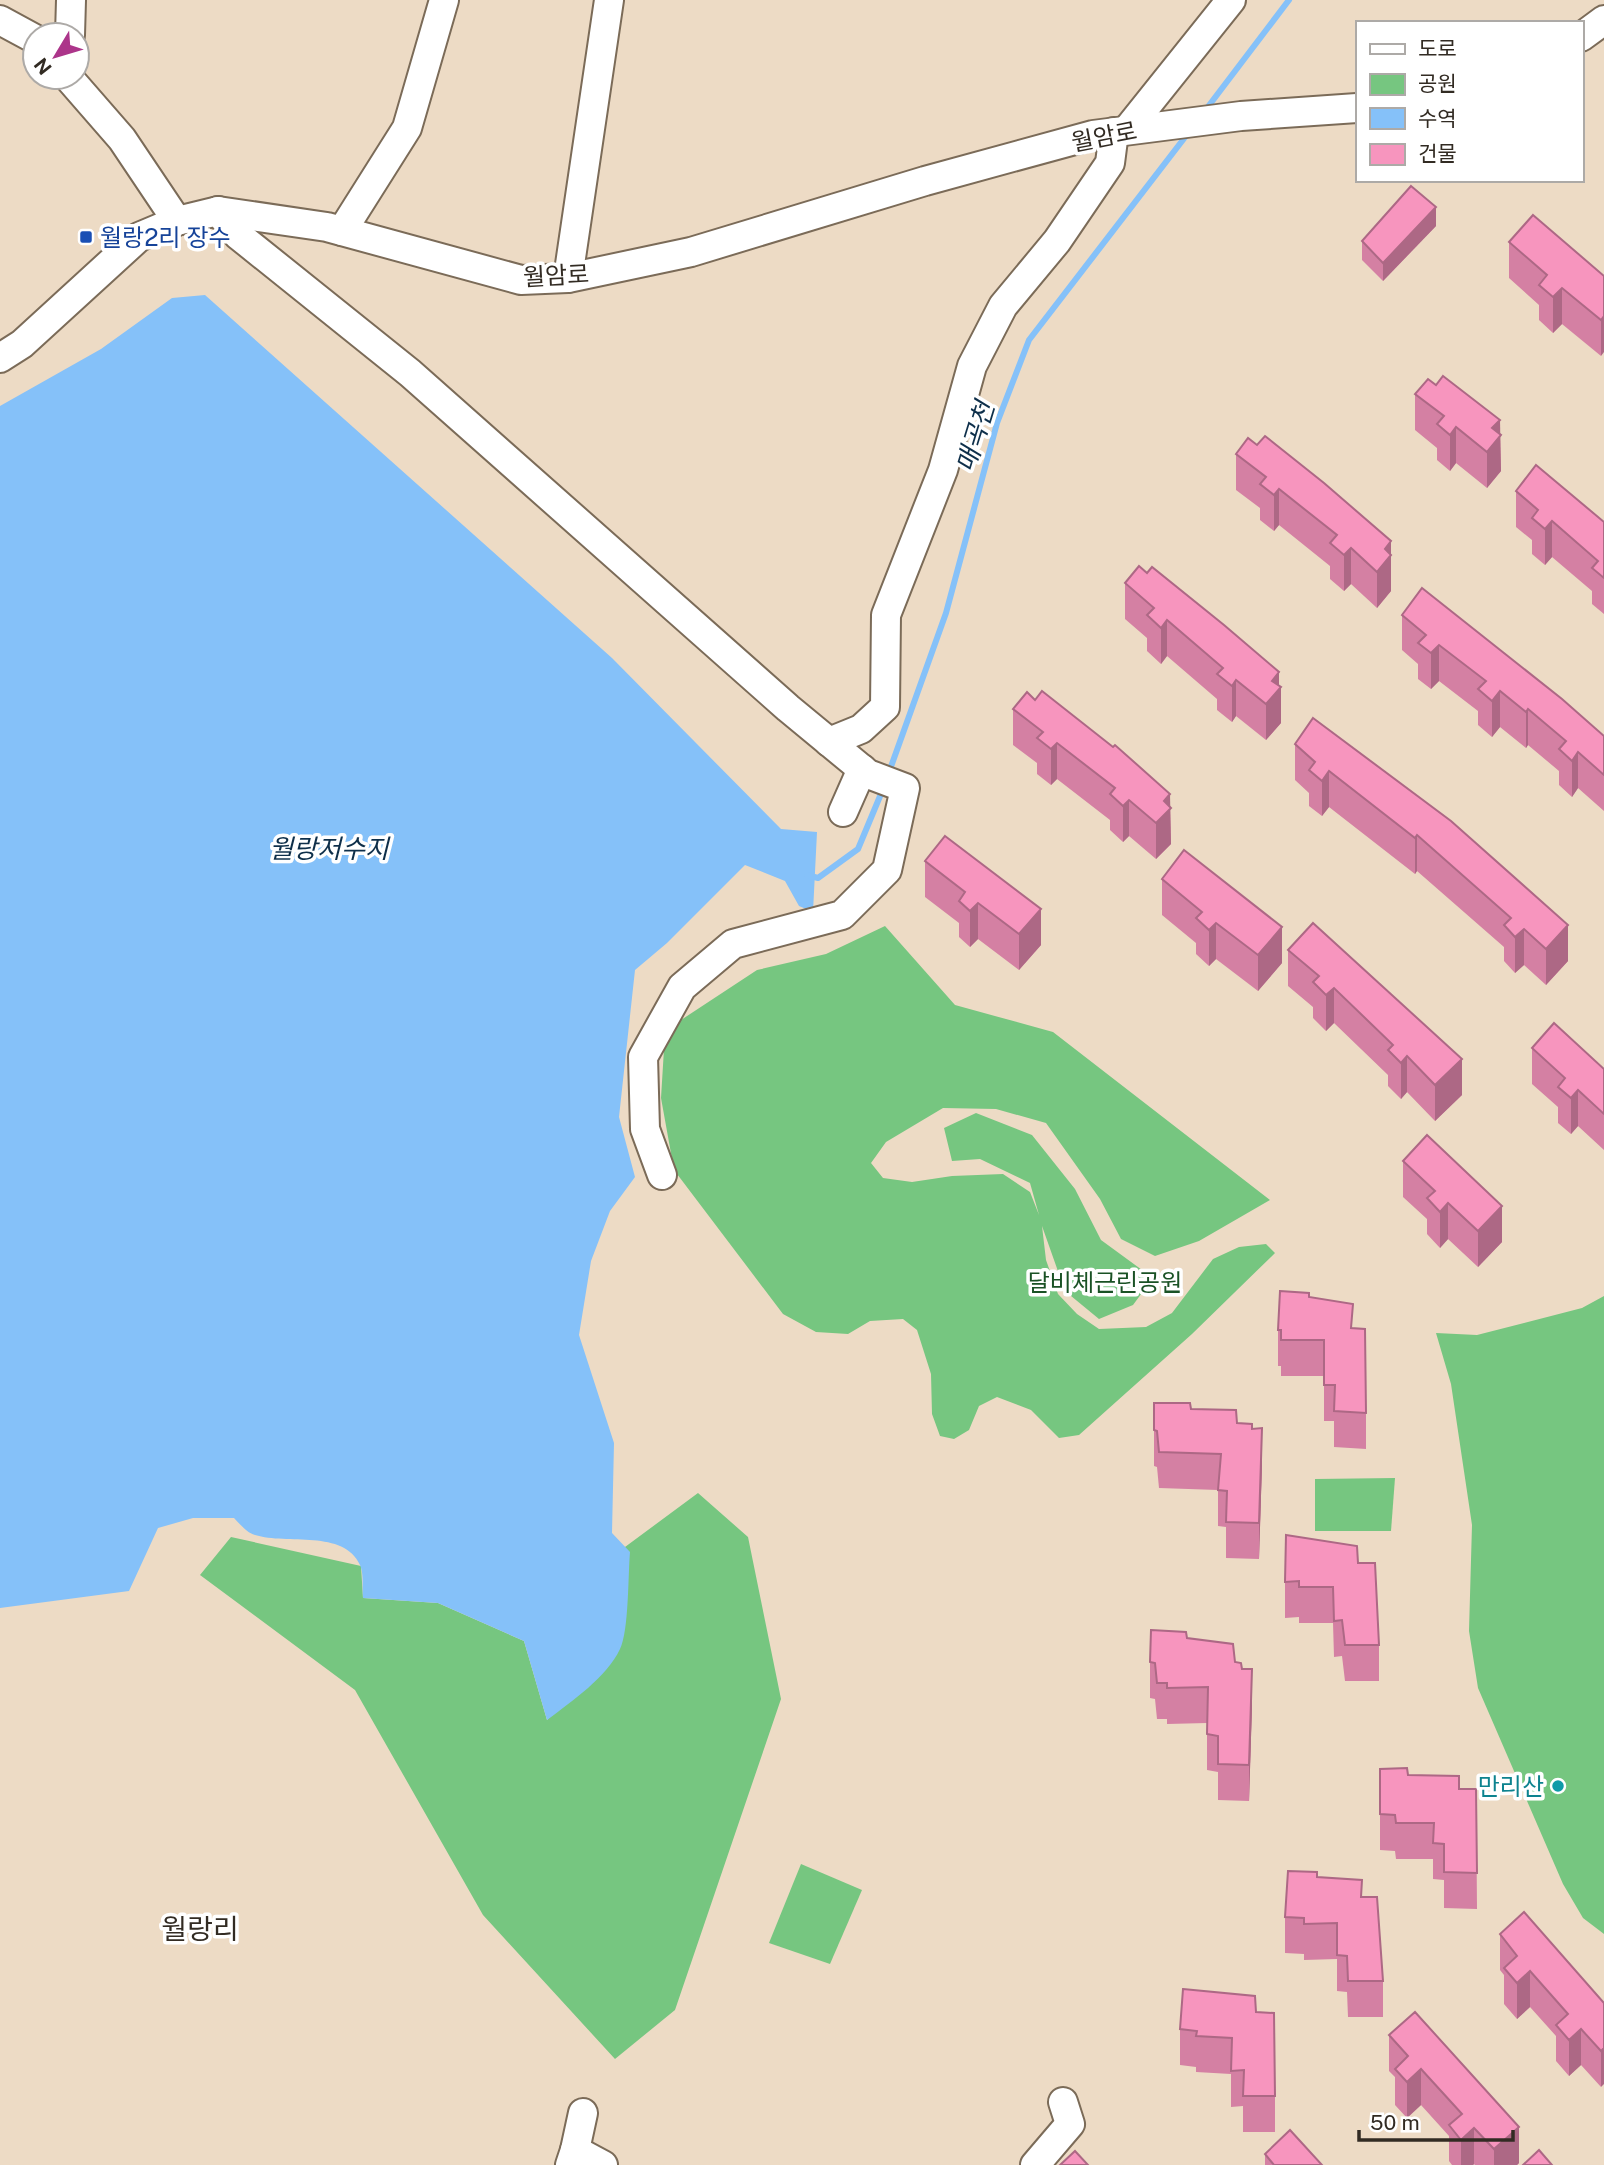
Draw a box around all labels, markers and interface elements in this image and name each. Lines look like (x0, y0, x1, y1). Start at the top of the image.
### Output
north arrow (21, 21, 91, 91)
legend (1356, 21, 1583, 182)
text: 도로 (1418, 36, 1457, 61)
text: N (29, 54, 56, 79)
text: 공원 (1418, 71, 1457, 96)
text: 수역 (1418, 106, 1457, 131)
street label: 월암로 (1069, 116, 1139, 156)
text: 건물 (1418, 141, 1457, 166)
place label: 월랑2리 장수 (100, 223, 231, 251)
marker: 월랑2리 장수 (78, 229, 94, 245)
street label: 월암로 (522, 259, 590, 291)
water label: 매곡천 (950, 395, 1001, 476)
water label: 월랑저수지 (269, 833, 391, 864)
park label: 달비체근린공원 (1028, 1268, 1182, 1296)
place label: 만리산 (1478, 1772, 1544, 1800)
marker: 만리산 (1550, 1778, 1566, 1794)
district label: 월랑리 (161, 1912, 239, 1945)
scale bar (1359, 2098, 1513, 2142)
text: 50 m (1370, 2110, 1420, 2135)

